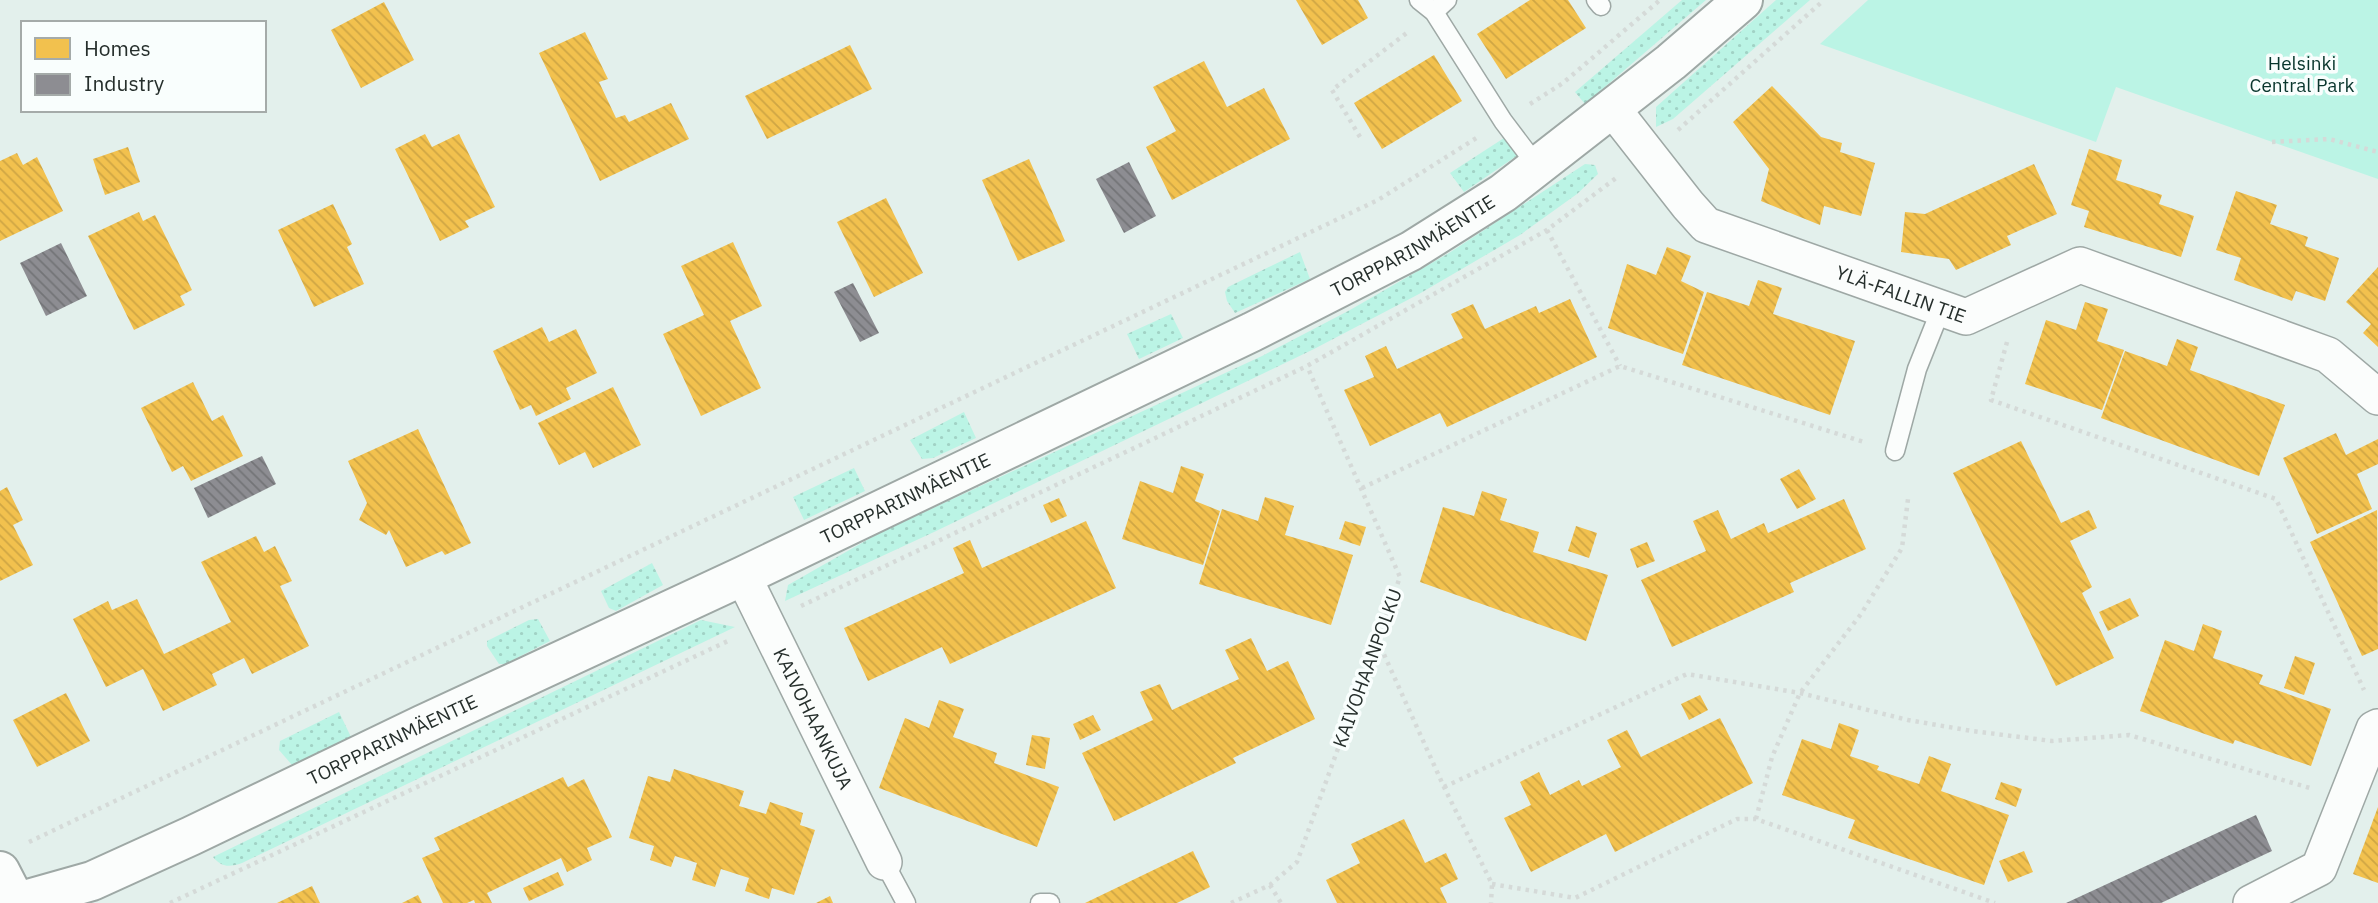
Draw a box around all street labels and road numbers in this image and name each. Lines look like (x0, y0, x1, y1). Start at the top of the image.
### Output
street label: TORPPARINMÄENTIE (1327, 189, 1499, 302)
street label: YLÄ-FALLIN TIE (1833, 260, 1969, 328)
street label: TORPPARINMÄENTIE (817, 447, 994, 549)
street label: KAIVOHAANPOLKU (1327, 585, 1407, 751)
street label: KAIVOHAANKUJA (768, 644, 858, 793)
street label: TORPPARINMÄENTIE (303, 689, 481, 790)

